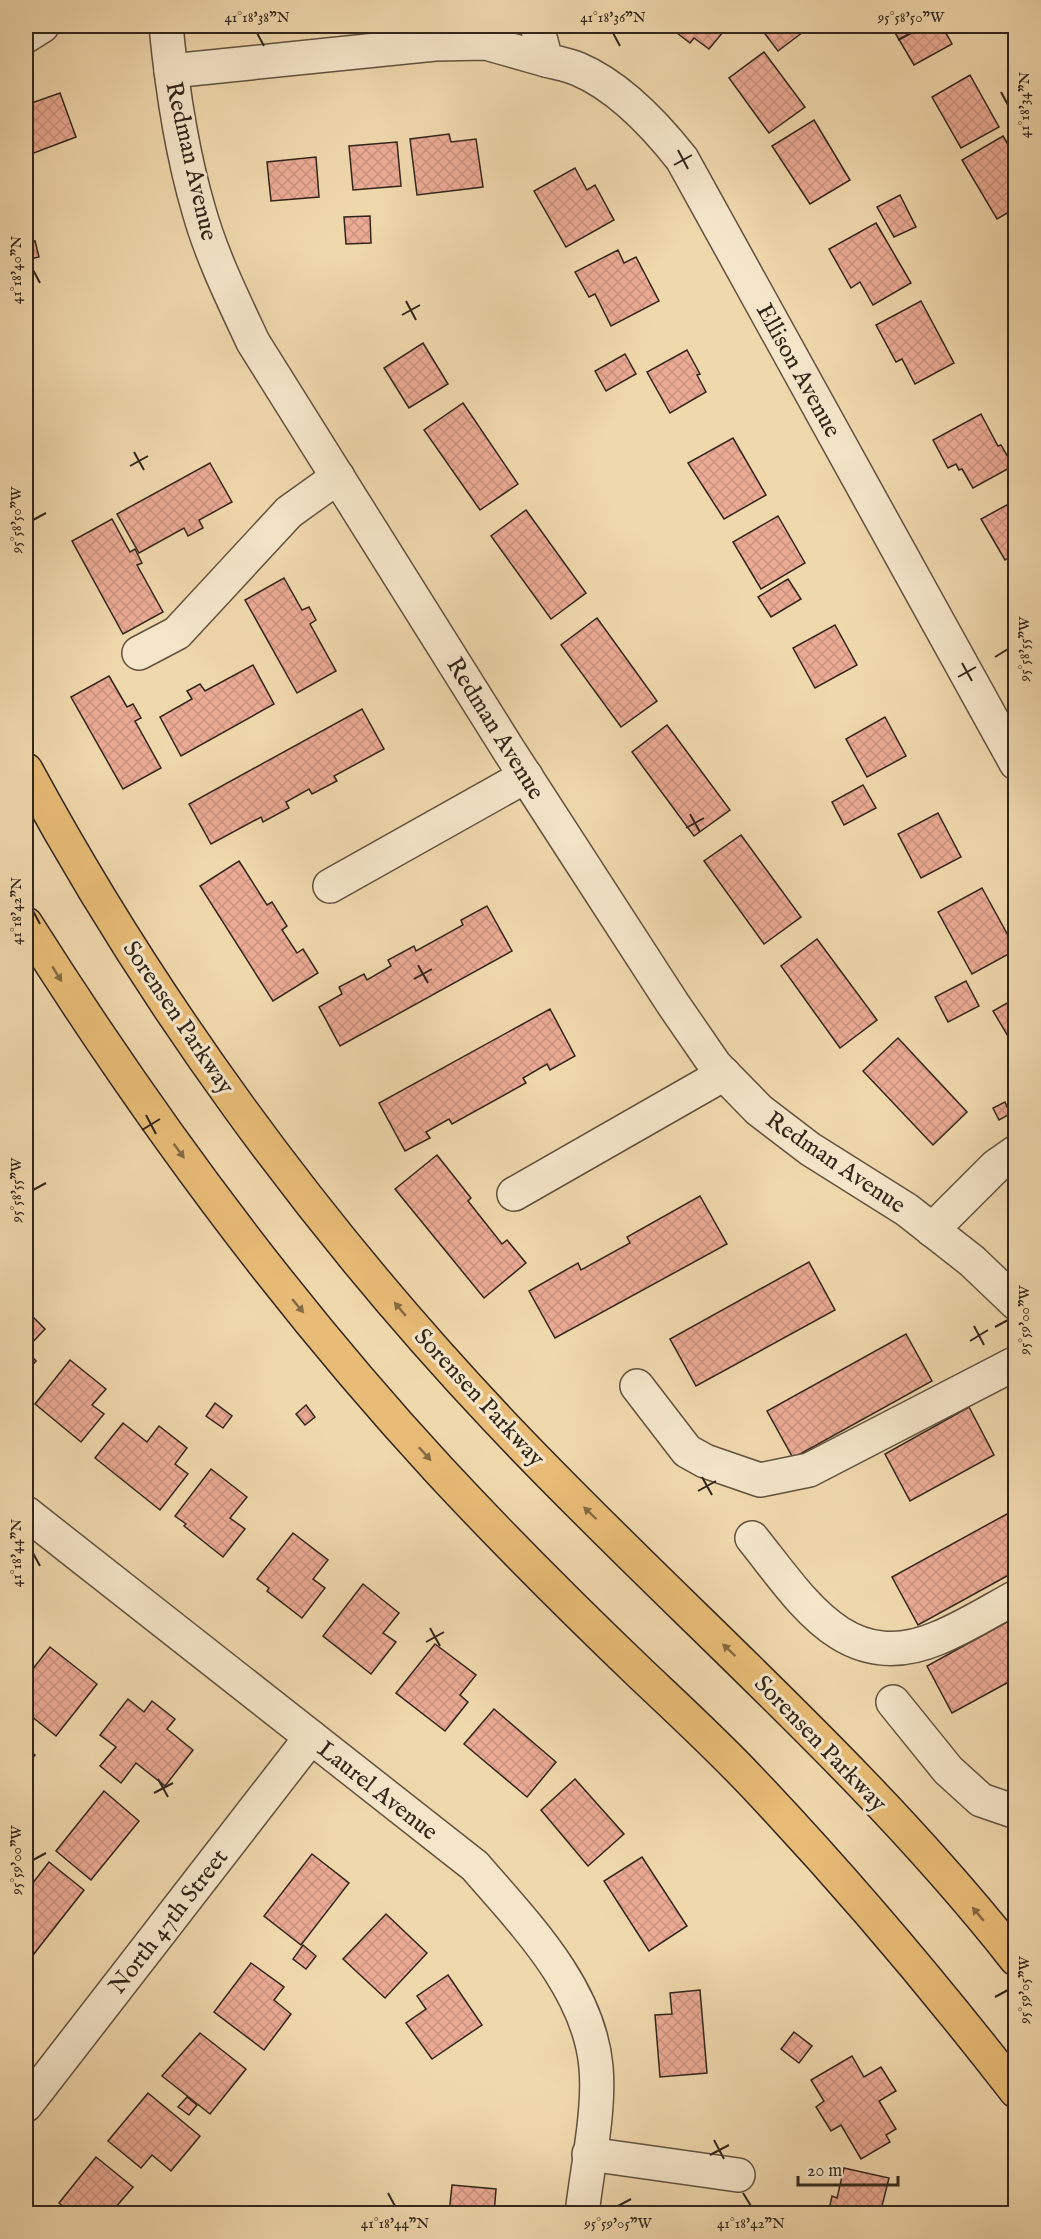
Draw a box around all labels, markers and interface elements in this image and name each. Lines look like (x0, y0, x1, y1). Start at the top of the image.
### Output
text: 41°18'38"N (224, 8, 290, 27)
text: 41°18'36"N (580, 8, 646, 27)
text: 95°58'50"W (877, 8, 945, 27)
text: 41°18'34"N (1015, 72, 1034, 138)
street label: Redman Avenue (157, 79, 224, 244)
text: 41°18'40"N (7, 236, 26, 304)
street label: Ellison Avenue (748, 298, 847, 443)
text: 95°58'50"W (7, 486, 26, 554)
text: 95°58'55"W (1015, 616, 1034, 682)
street label: Redman Avenue (439, 652, 551, 806)
text: 41°18'42"N (7, 877, 26, 945)
street label: Sorensen Parkway (115, 935, 241, 1101)
one-way arrow (51, 966, 62, 982)
street label: Redman Avenue (759, 1105, 911, 1221)
one-way arrow (173, 1144, 185, 1159)
text: 95°58'55"W (7, 1157, 26, 1223)
text: 95°59'00"W (1015, 1285, 1034, 1356)
one-way arrow (291, 1299, 303, 1314)
one-way arrow (394, 1301, 407, 1317)
street label: Sorensen Parkway (407, 1322, 551, 1474)
one-way arrow (418, 1446, 431, 1461)
one-way arrow (584, 1507, 598, 1521)
text: 41°18'44"N (7, 1519, 26, 1587)
one-way arrow (723, 1643, 737, 1657)
street label: Sorensen Parkway (747, 1669, 893, 1819)
street label: Laurel Avenue (310, 1734, 444, 1848)
text: 95°59'00"W (7, 1825, 26, 1896)
street label: North 47th Street (103, 1843, 236, 2001)
one-way arrow (972, 1907, 985, 1922)
text: 95°59'05"W (1015, 1956, 1034, 2025)
scale bar (798, 2149, 898, 2187)
text: 20 m (807, 2160, 842, 2183)
text: 41°18'44"N (361, 2214, 429, 2233)
text: 95°59'05"W (583, 2214, 652, 2233)
text: 41°18'42"N (717, 2214, 785, 2233)

